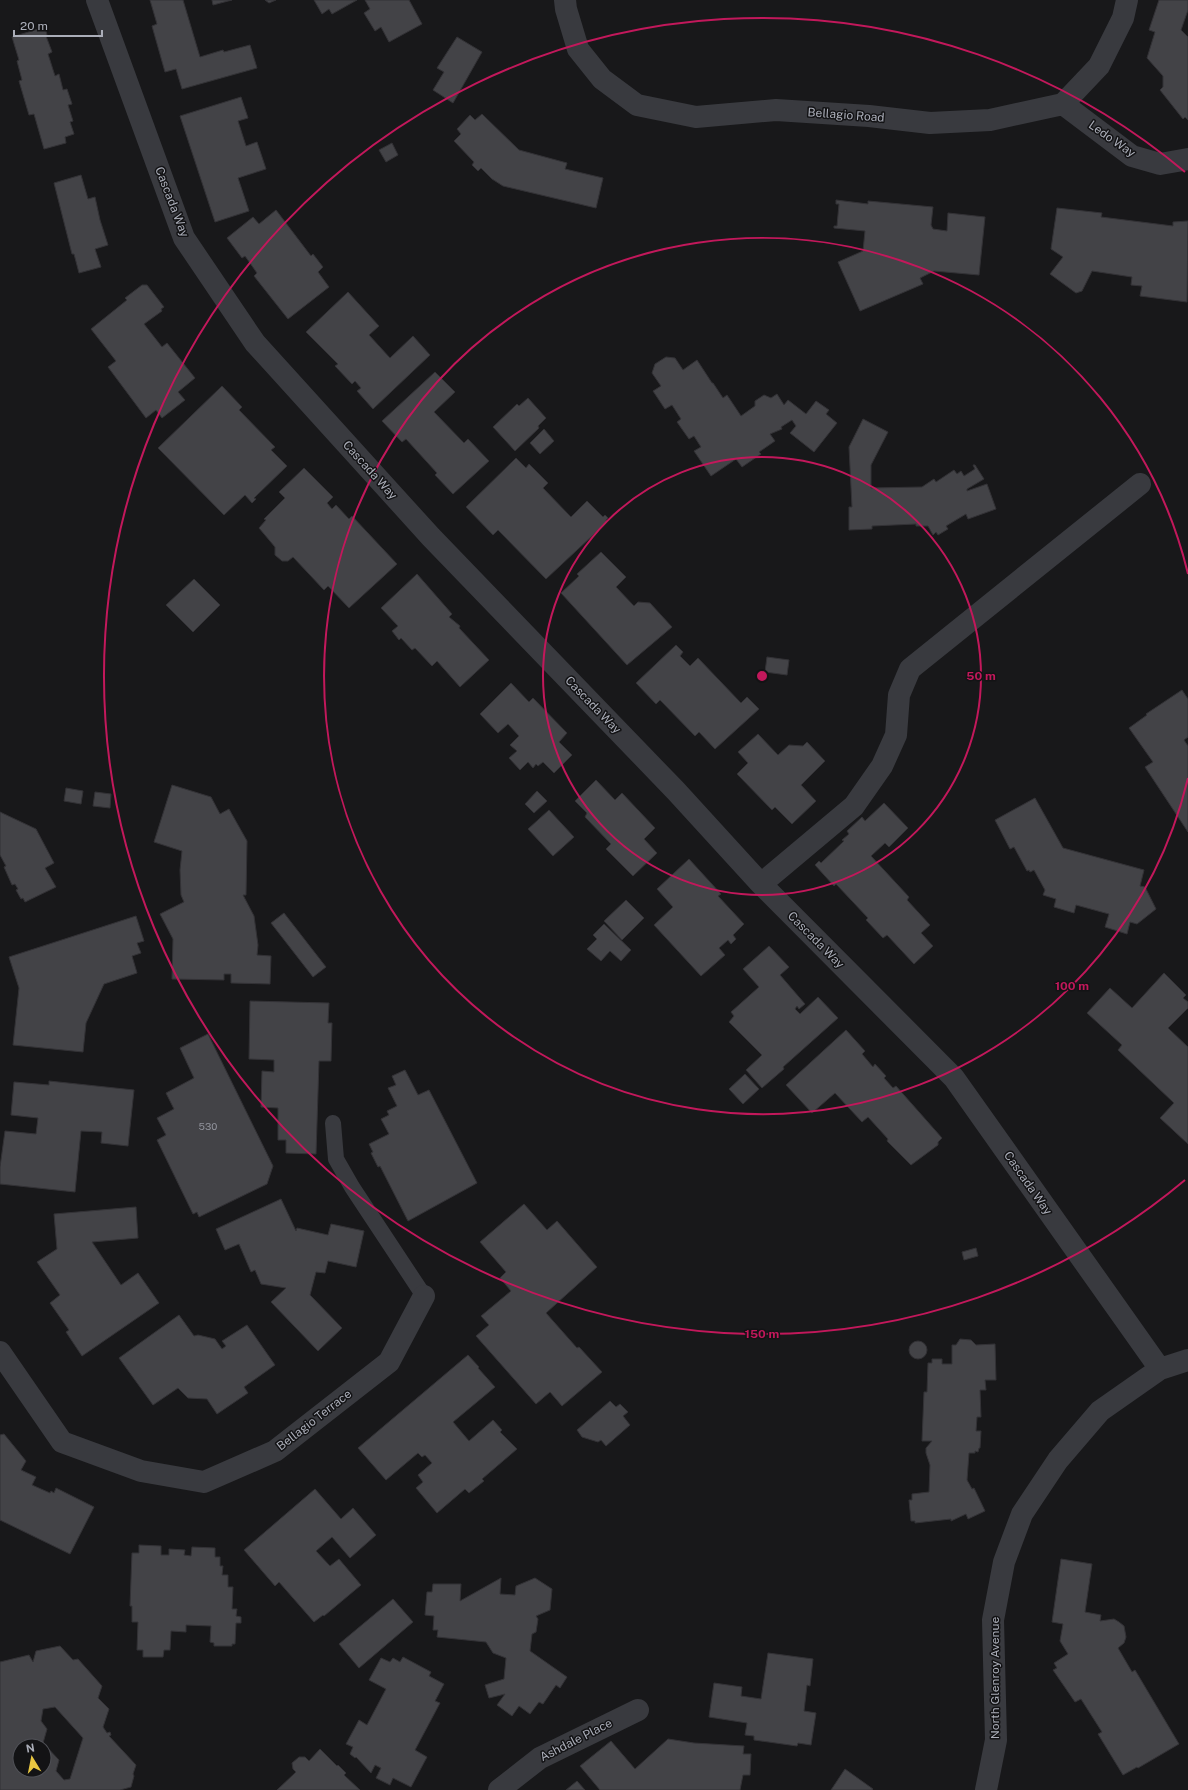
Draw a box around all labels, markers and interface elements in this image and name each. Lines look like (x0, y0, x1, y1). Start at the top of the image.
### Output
scale bar (14, 12, 102, 38)
text: 20 m (20, 19, 48, 33)
street label: Bellagio Road (807, 105, 885, 125)
street label: Ledo Way (1086, 118, 1139, 160)
street label: Cascada Way (152, 165, 192, 240)
street label: Cascada Way (340, 438, 400, 503)
centre of rings (755, 669, 769, 683)
text: 50 m (966, 669, 996, 683)
street label: Cascada Way (562, 673, 624, 737)
street label: Cascada Way (785, 909, 848, 972)
text: 100 m (1055, 979, 1089, 993)
house number: 530 (199, 1120, 217, 1132)
street label: Cascada Way (1001, 1149, 1055, 1218)
text: 150 m (745, 1327, 779, 1341)
street label: Bellagio Terrace (274, 1386, 354, 1453)
street label: North Glenroy Avenue (988, 1617, 1002, 1739)
street label: Ashdale Place (538, 1716, 615, 1764)
north arrow (12, 1738, 52, 1778)
text: N (25, 1741, 36, 1755)

